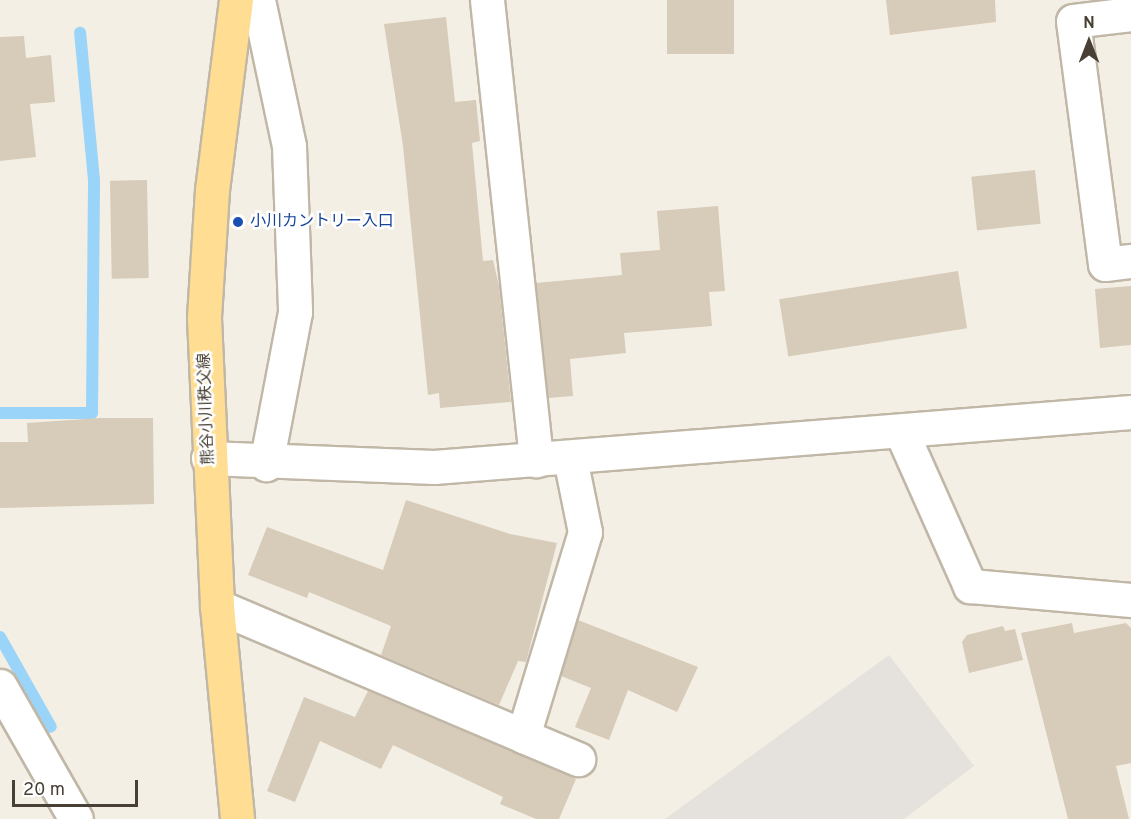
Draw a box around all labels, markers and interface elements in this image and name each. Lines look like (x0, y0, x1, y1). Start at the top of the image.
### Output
north arrow (1059, 12, 1119, 72)
text: N (1083, 14, 1095, 34)
place label: 小川カントリー入口 (250, 212, 394, 232)
marker: 小川カントリー入口 (231, 215, 245, 229)
street label: 熊谷小川秩父線 (195, 353, 219, 465)
scale bar (15, 768, 141, 806)
text: 20 m (23, 779, 65, 802)

